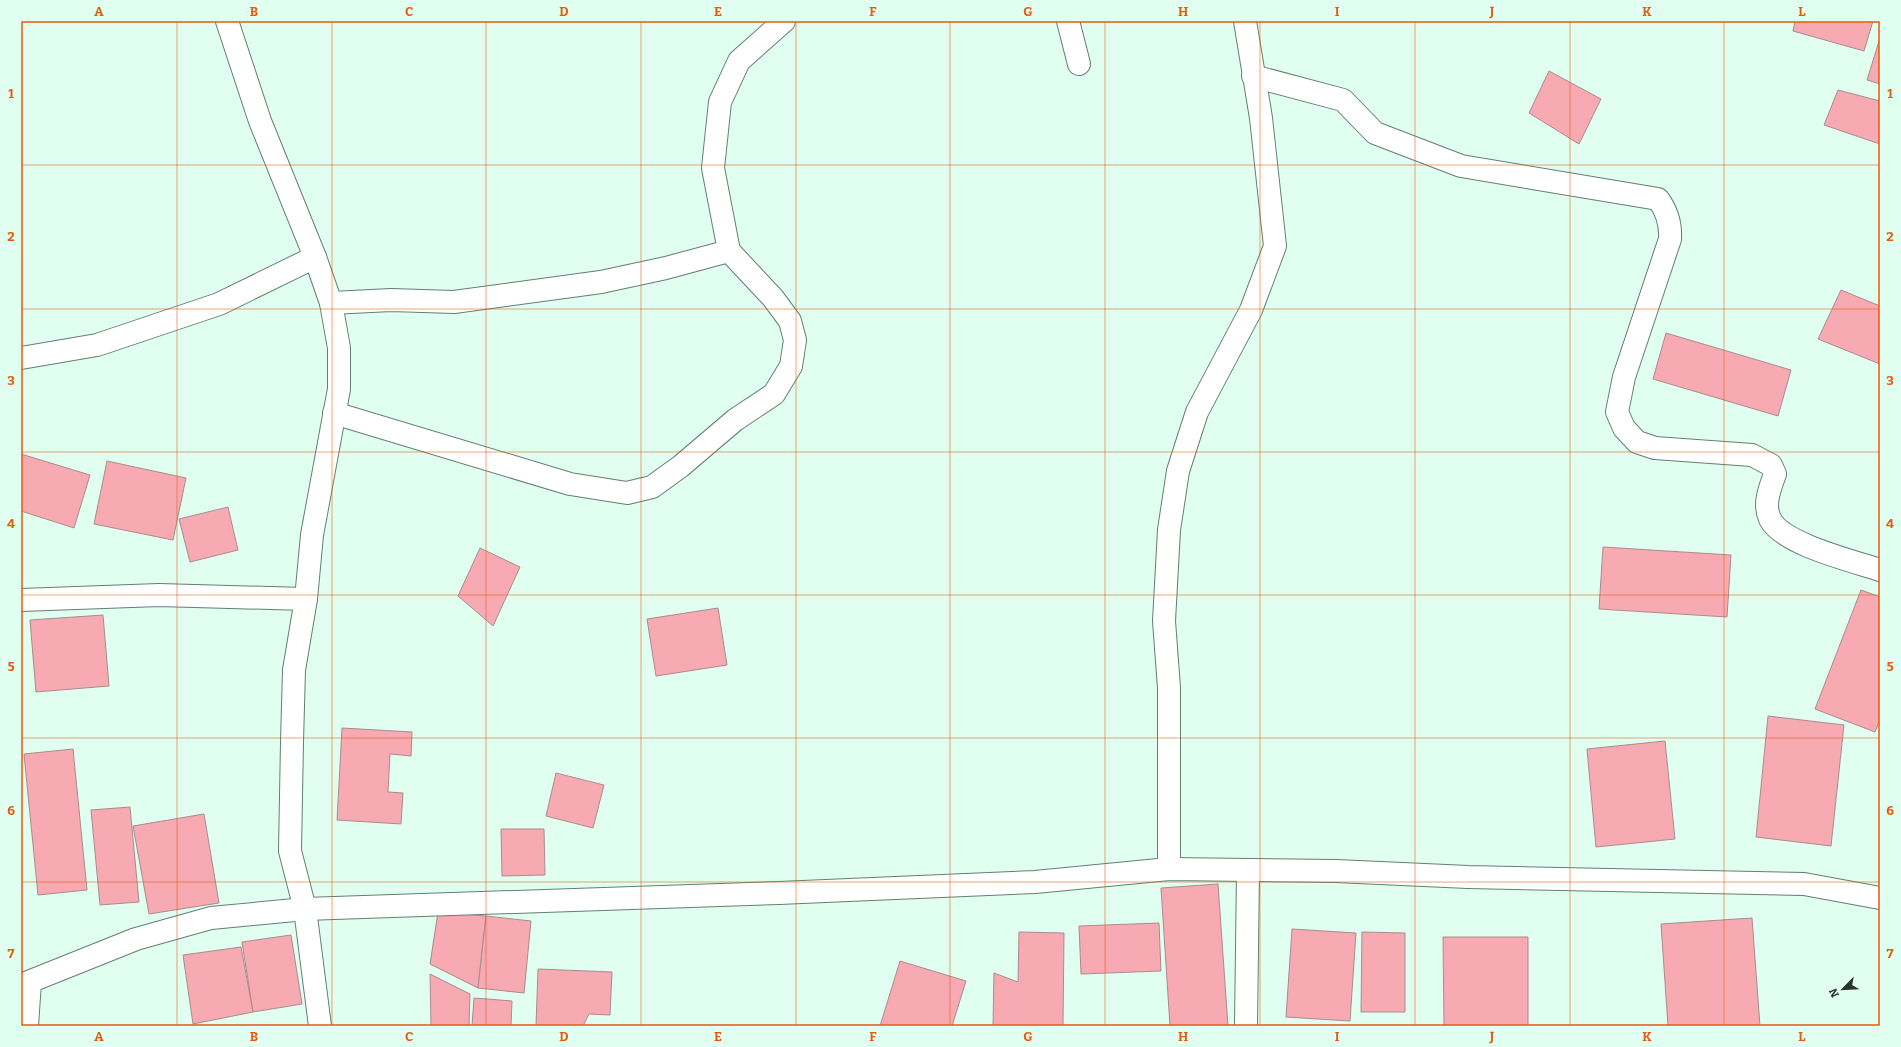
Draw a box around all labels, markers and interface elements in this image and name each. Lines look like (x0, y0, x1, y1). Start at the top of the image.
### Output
text: A (94, 4, 104, 19)
text: B (250, 4, 258, 19)
text: C (405, 4, 413, 19)
text: D (559, 4, 569, 19)
text: E (714, 4, 722, 19)
text: F (869, 4, 877, 19)
text: G (1023, 4, 1033, 19)
text: H (1178, 4, 1188, 19)
text: I (1335, 4, 1340, 19)
text: J (1489, 4, 1495, 19)
text: K (1642, 4, 1652, 19)
text: L (1798, 4, 1806, 19)
text: 1 (8, 86, 14, 101)
text: 1 (1887, 86, 1893, 101)
text: 2 (7, 229, 15, 244)
text: 2 (1886, 229, 1894, 244)
text: 3 (7, 373, 15, 388)
text: 3 (1886, 373, 1894, 388)
text: 4 (7, 516, 15, 531)
text: 4 (1886, 516, 1894, 531)
text: 5 (7, 659, 15, 674)
text: 5 (1886, 659, 1894, 674)
text: 6 (7, 803, 15, 818)
text: 6 (1886, 803, 1894, 818)
text: 7 (8, 946, 15, 961)
text: 7 (1887, 946, 1894, 961)
north arrow (1823, 969, 1863, 1009)
text: N (1826, 986, 1842, 999)
text: A (94, 1029, 104, 1044)
text: B (250, 1029, 258, 1044)
text: C (405, 1029, 413, 1044)
text: D (559, 1029, 569, 1044)
text: E (714, 1029, 722, 1044)
text: F (869, 1029, 877, 1044)
text: G (1023, 1029, 1033, 1044)
text: H (1178, 1029, 1188, 1044)
text: I (1335, 1029, 1340, 1044)
text: J (1489, 1029, 1495, 1044)
text: K (1642, 1029, 1652, 1044)
text: L (1798, 1029, 1806, 1044)

